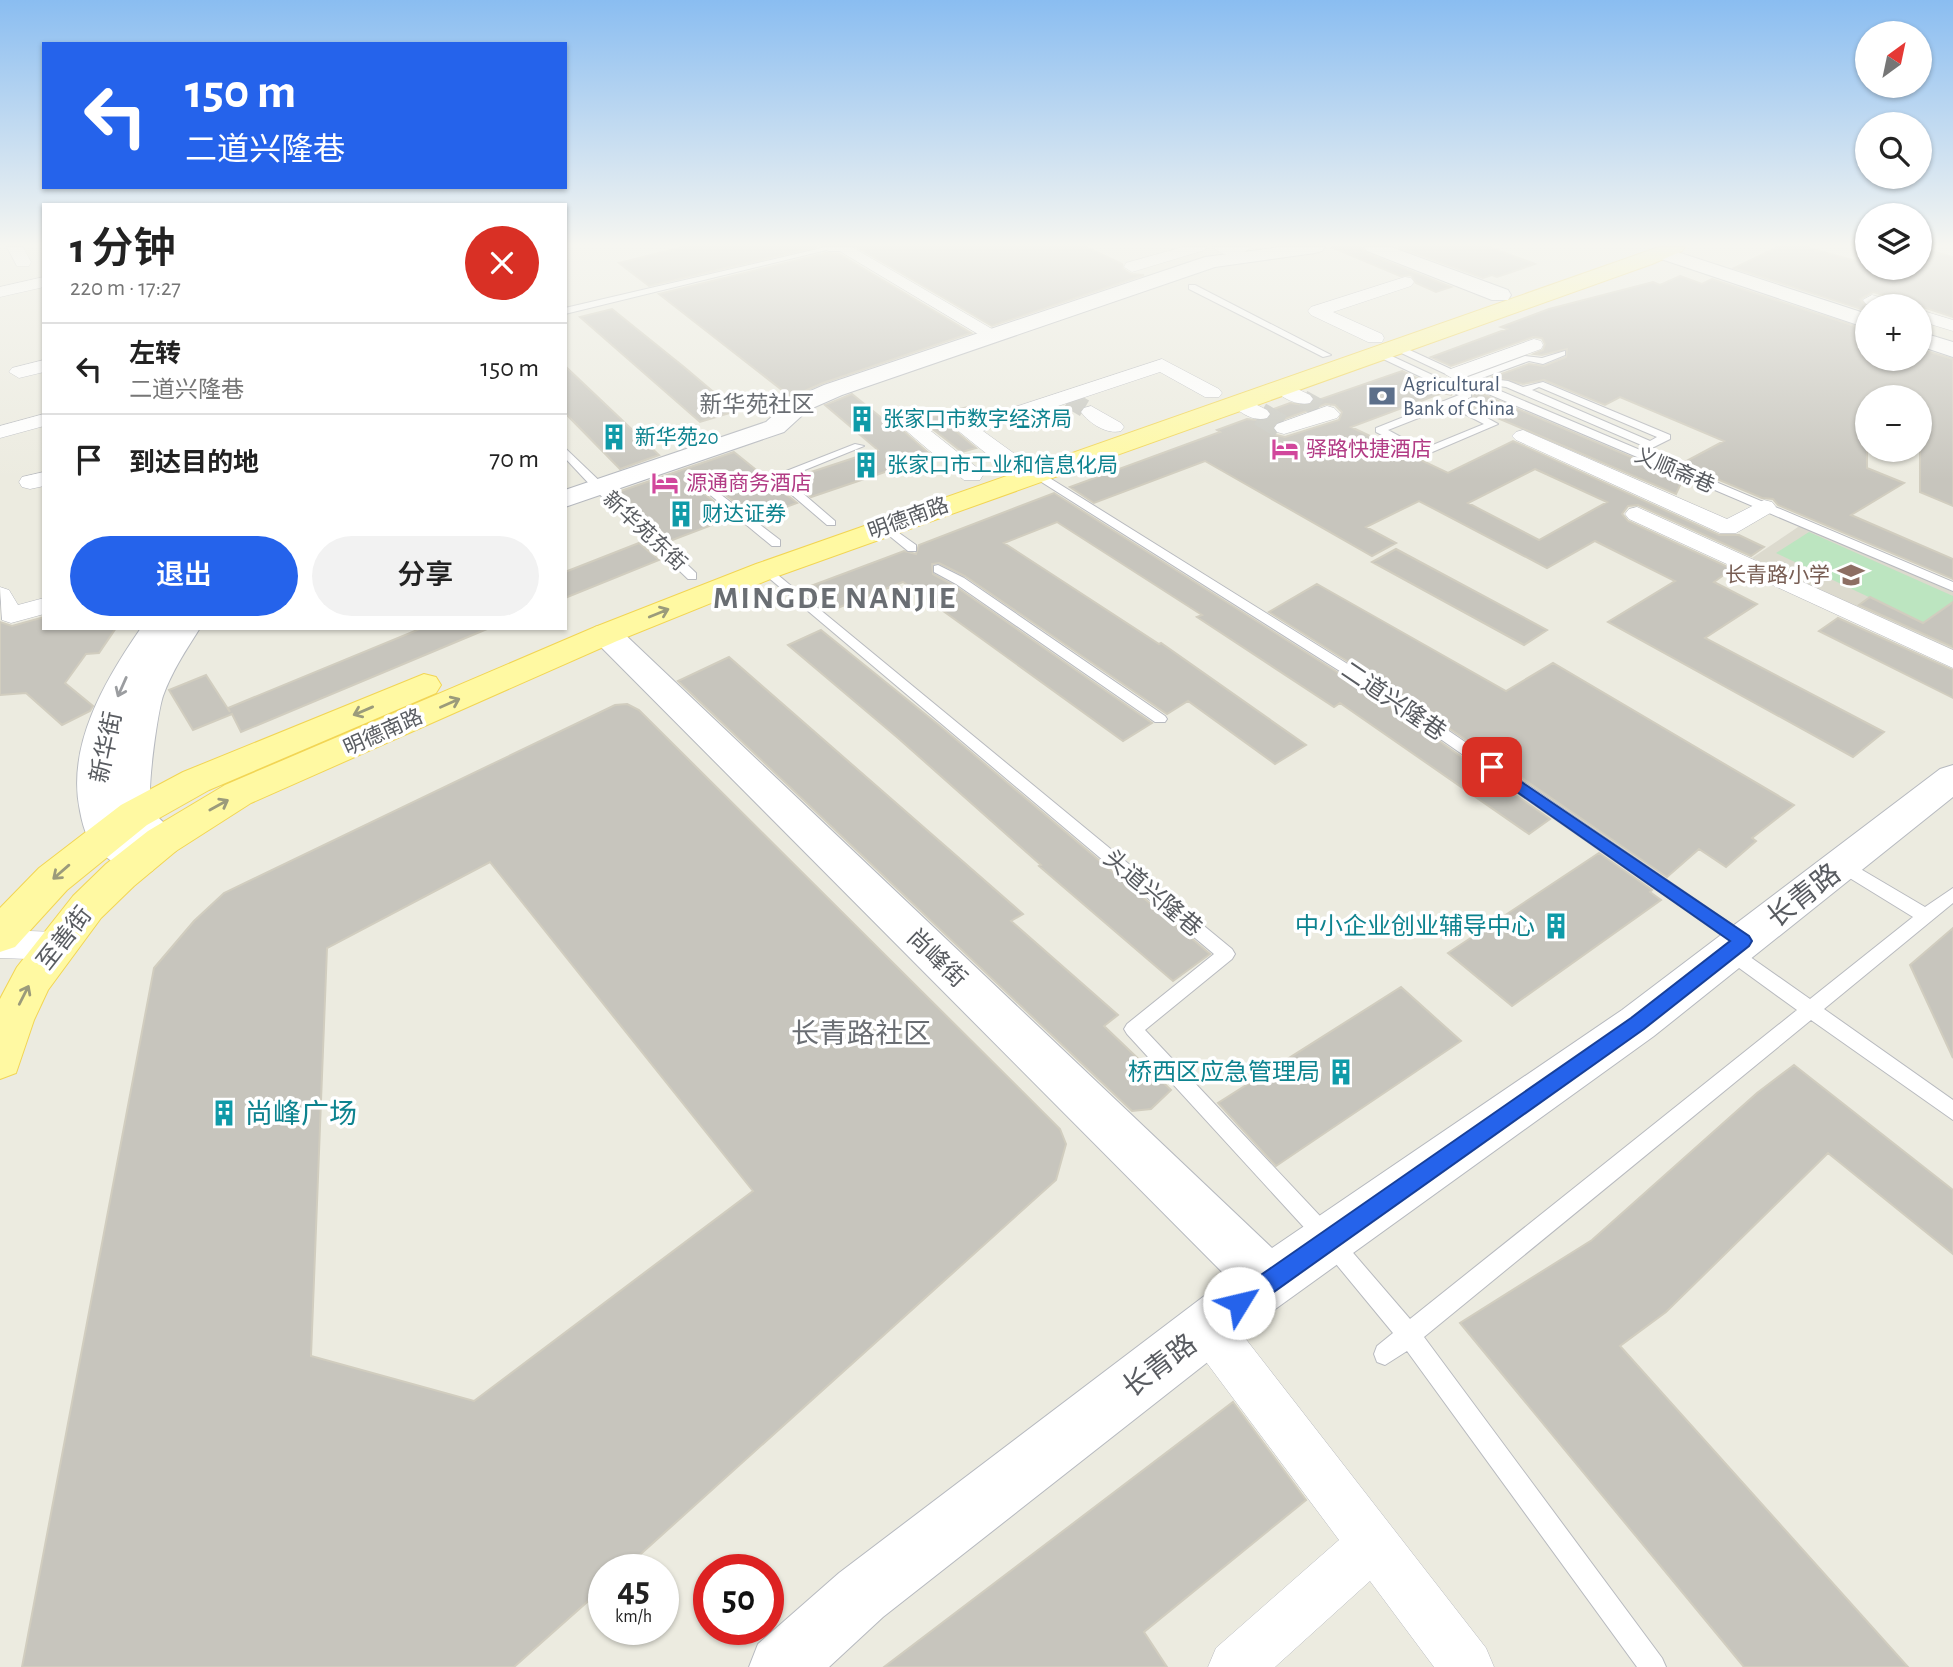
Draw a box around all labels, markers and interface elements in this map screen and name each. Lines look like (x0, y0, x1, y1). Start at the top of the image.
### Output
north arrow (1855, 21, 1932, 98)
map controls (1855, 21, 1932, 462)
text: 150 m (185, 68, 296, 117)
icon: left (70, 70, 161, 161)
button: search (1855, 112, 1932, 189)
text: 二道兴隆巷 (185, 134, 345, 166)
button: layers (1855, 203, 1932, 280)
button: close (465, 226, 539, 300)
text: 1 分钟 (70, 228, 175, 270)
text: 220 m · 17:27 (70, 277, 181, 300)
button: + (1855, 294, 1932, 371)
text: 左转 (129, 341, 181, 367)
icon: left (70, 350, 108, 388)
text: 150 m (480, 355, 539, 381)
place label: Agricultural Bank of China (1403, 374, 1515, 419)
text: 二道兴隆巷 (129, 379, 244, 402)
bank icon: Agricultural Bank of China (1367, 381, 1397, 411)
button: − (1855, 385, 1932, 462)
district label: 新华苑社区 (700, 392, 815, 417)
building icon: 张家口市数字经济局 (847, 404, 877, 434)
place label: 张家口市数字经济局 (883, 408, 1072, 430)
building icon: 新华苑20 (599, 422, 629, 452)
place label: 新华苑20 (635, 426, 719, 448)
hotel icon: 驿路快捷酒店 (1270, 434, 1300, 464)
place label: 驿路快捷酒店 (1306, 438, 1432, 460)
icon: arrive (70, 441, 108, 479)
street label: 义顺斋巷 (1632, 443, 1718, 497)
text: 70 m (489, 446, 539, 472)
text: 到达目的地 (129, 450, 259, 476)
building icon: 张家口市工业和信息化局 (851, 450, 881, 480)
place label: 张家口市工业和信息化局 (887, 453, 1118, 476)
hotel icon: 源通商务酒店 (650, 468, 680, 498)
place label: 源通商务酒店 (686, 472, 812, 494)
street label: 新华苑东街 (599, 487, 691, 575)
street label: 明德南路 (865, 493, 951, 543)
building icon: 财达证券 (666, 499, 696, 529)
place label: 财达证券 (702, 503, 786, 525)
button: 退出 (70, 536, 298, 616)
button: 分享 (312, 536, 539, 616)
school or university icon: 长青路小学 (1836, 560, 1866, 590)
place label: 长青路小学 (1725, 564, 1830, 586)
district label: MINGDE NANJIE (713, 582, 957, 614)
one-way arrow (647, 605, 669, 618)
street label: 二道兴隆巷 (1337, 657, 1451, 745)
one-way arrow (115, 675, 128, 697)
one-way arrow (439, 696, 460, 709)
street label: 明德南路 (340, 705, 426, 759)
one-way arrow (353, 705, 375, 718)
street label: 新华街 (86, 709, 126, 785)
pin (1462, 737, 1522, 797)
icon: arrive (1473, 748, 1511, 786)
one-way arrow (209, 798, 229, 812)
street label: 头道兴隆巷 (1099, 844, 1207, 942)
street label: 长青路 (1761, 858, 1846, 933)
one-way arrow (53, 864, 71, 880)
street label: 至善街 (32, 902, 96, 974)
building icon: 中小企业创业辅导中心 (1541, 911, 1571, 941)
place label: 中小企业创业辅导中心 (1295, 913, 1535, 939)
street label: 尚峰街 (902, 924, 972, 992)
one-way arrow (18, 985, 32, 1006)
district label: 长青路社区 (791, 1019, 931, 1049)
building icon: 桥西区应急管理局 (1326, 1057, 1356, 1087)
place label: 桥西区应急管理局 (1128, 1059, 1320, 1085)
building icon: 尚峰广场 (209, 1098, 239, 1128)
place label: 尚峰广场 (245, 1099, 357, 1129)
position arrow (1202, 1266, 1276, 1340)
street label: 长青路 (1117, 1329, 1202, 1403)
speed limit sign: 50 (693, 1554, 784, 1645)
text: 45 (617, 1573, 650, 1608)
text: km/h (615, 1608, 652, 1626)

